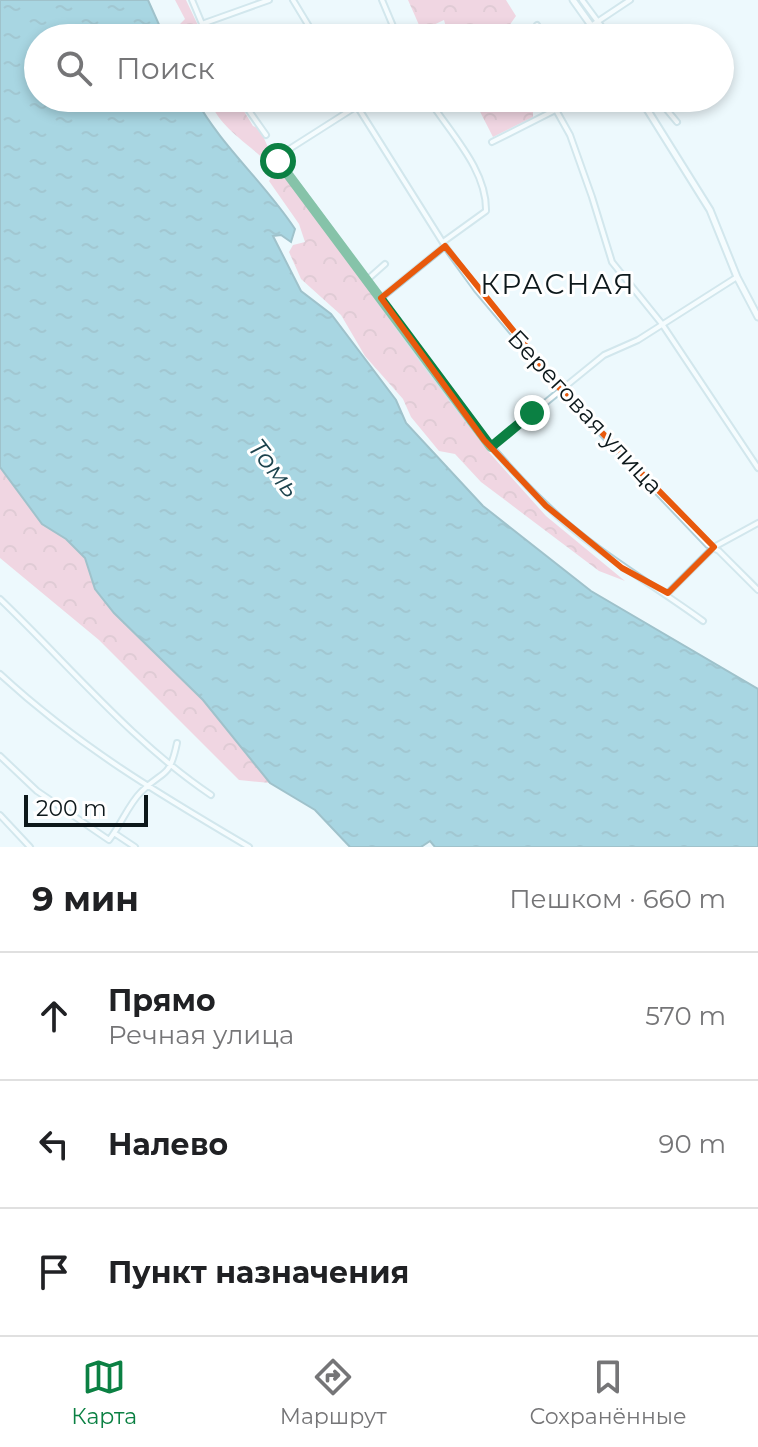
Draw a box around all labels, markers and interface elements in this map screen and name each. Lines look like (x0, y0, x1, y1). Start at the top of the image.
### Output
search box (24, 24, 734, 112)
icon: search (52, 46, 96, 90)
text: Поиск (116, 50, 215, 87)
route start (260, 143, 296, 179)
district label: КРАСНАЯ (480, 267, 636, 301)
street label: Береговая улица (502, 324, 669, 500)
route end (514, 395, 550, 431)
water label: Томь (241, 432, 307, 504)
scale bar (24, 791, 148, 827)
text: 200 m (36, 795, 107, 822)
text: 9 мин (32, 878, 139, 920)
text: Пешком · 660 m (509, 883, 726, 915)
text: Прямо (108, 982, 216, 1019)
icon: ahead (32, 994, 76, 1038)
text: 570 m (645, 1000, 726, 1032)
text: Речная улица (108, 1019, 294, 1051)
icon: left (32, 1122, 76, 1166)
text: Налево (108, 1126, 228, 1163)
text: 90 m (659, 1128, 726, 1160)
icon: arrive (32, 1250, 76, 1294)
text: Пункт назначения (108, 1254, 409, 1291)
tab: Карта (71, 1355, 137, 1430)
tab: Маршрут (280, 1355, 387, 1430)
tab: Сохранённые (529, 1355, 687, 1430)

